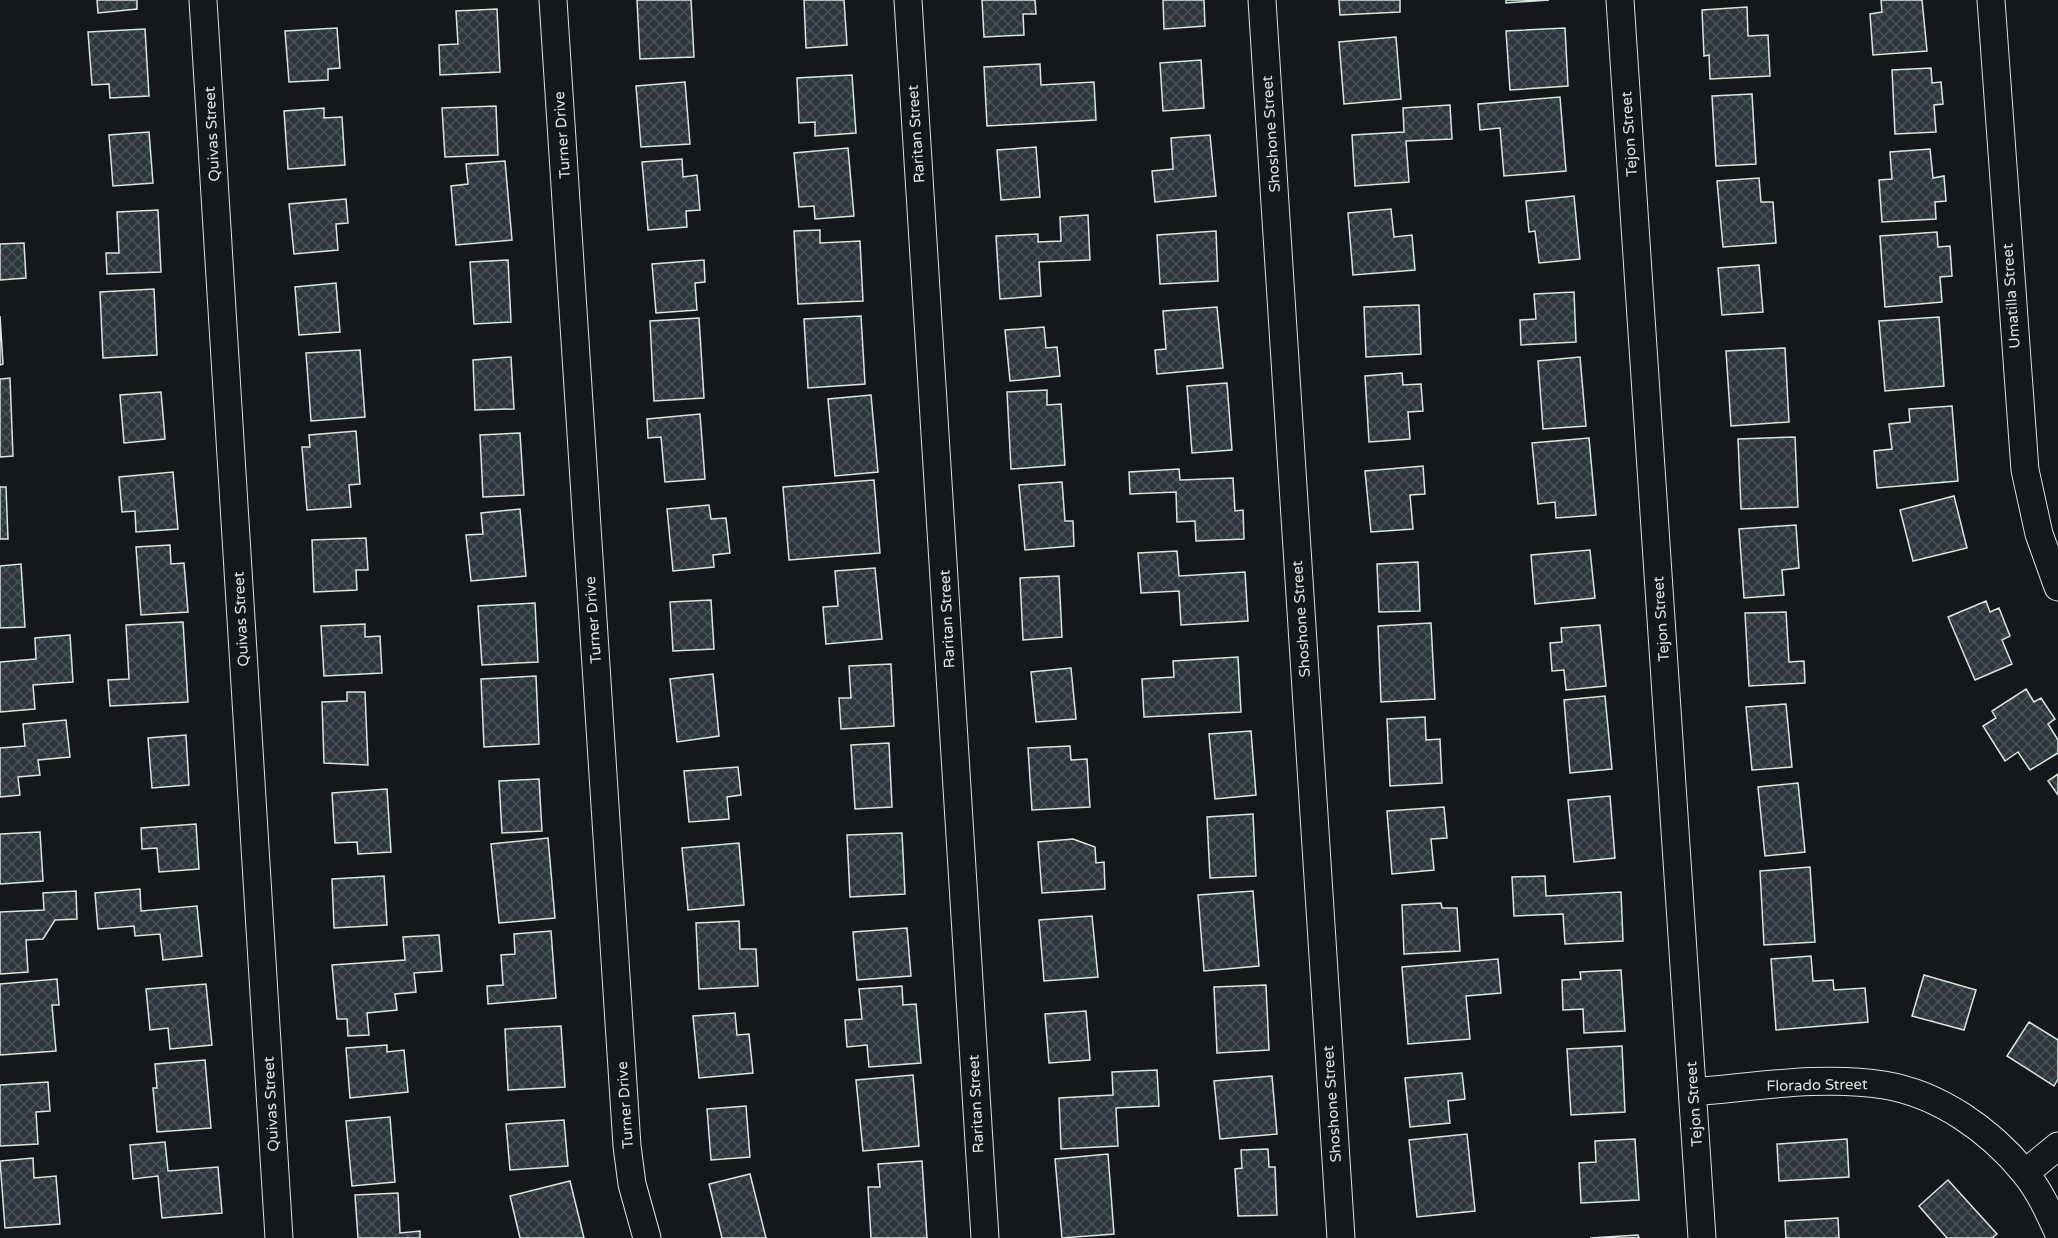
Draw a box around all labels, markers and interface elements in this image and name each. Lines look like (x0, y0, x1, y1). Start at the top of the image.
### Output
street label: Shoshone Street (1258, 75, 1284, 193)
street label: Raritan Street (904, 84, 928, 184)
street label: Quivas Street (201, 86, 223, 182)
street label: Tejon Street (1617, 90, 1641, 177)
street label: Turner Drive (550, 91, 574, 179)
street label: Umatilla Street (1998, 243, 2024, 349)
street label: Shoshone Street (1288, 560, 1314, 678)
street label: Raritan Street (935, 569, 959, 669)
street label: Quivas Street (230, 571, 252, 667)
street label: Tejon Street (1649, 575, 1673, 662)
street label: Turner Drive (581, 576, 605, 664)
street label: Shoshone Street (1319, 1045, 1345, 1163)
street label: Raritan Street (964, 1054, 988, 1154)
street label: Quivas Street (260, 1056, 282, 1152)
street label: Tejon Street (1682, 1060, 1706, 1147)
street label: Turner Drive (613, 1061, 637, 1149)
street label: Florado Street (1766, 1075, 1868, 1095)

